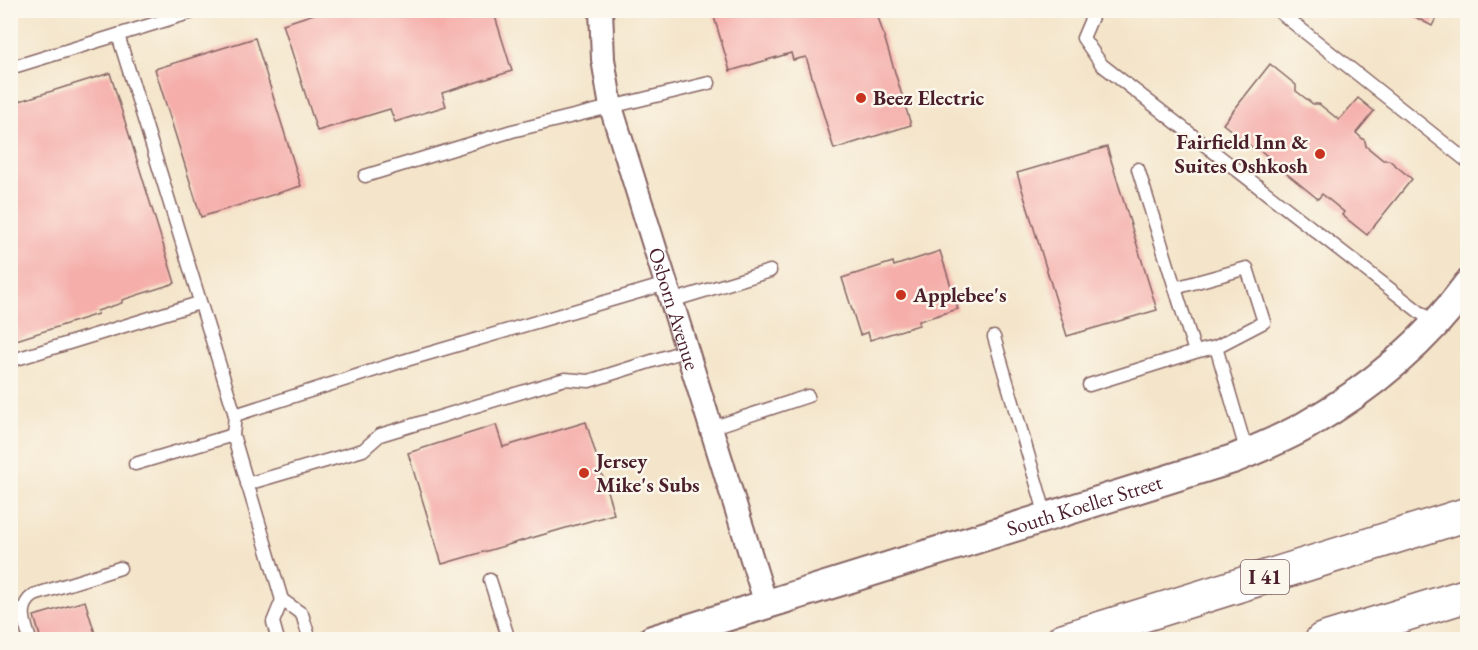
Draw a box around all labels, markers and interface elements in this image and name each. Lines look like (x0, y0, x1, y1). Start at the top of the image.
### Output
place label: Beez Electric (873, 84, 985, 111)
marker: Beez Electric (854, 91, 868, 105)
place label: Fairfield Inn & Suites Oshkosh (1175, 128, 1308, 179)
marker: Fairfield Inn & Suites Oshkosh (1313, 147, 1327, 161)
street label: Osborn Avenue (643, 244, 706, 373)
place label: Applebee's (912, 281, 1006, 308)
marker: Applebee's (894, 288, 908, 302)
place label: Jersey Mike's Subs (594, 447, 700, 498)
marker: Jersey Mike's Subs (577, 466, 591, 480)
street label: South Koeller Street (1003, 468, 1166, 542)
road number: I 41 (1241, 560, 1289, 594)

